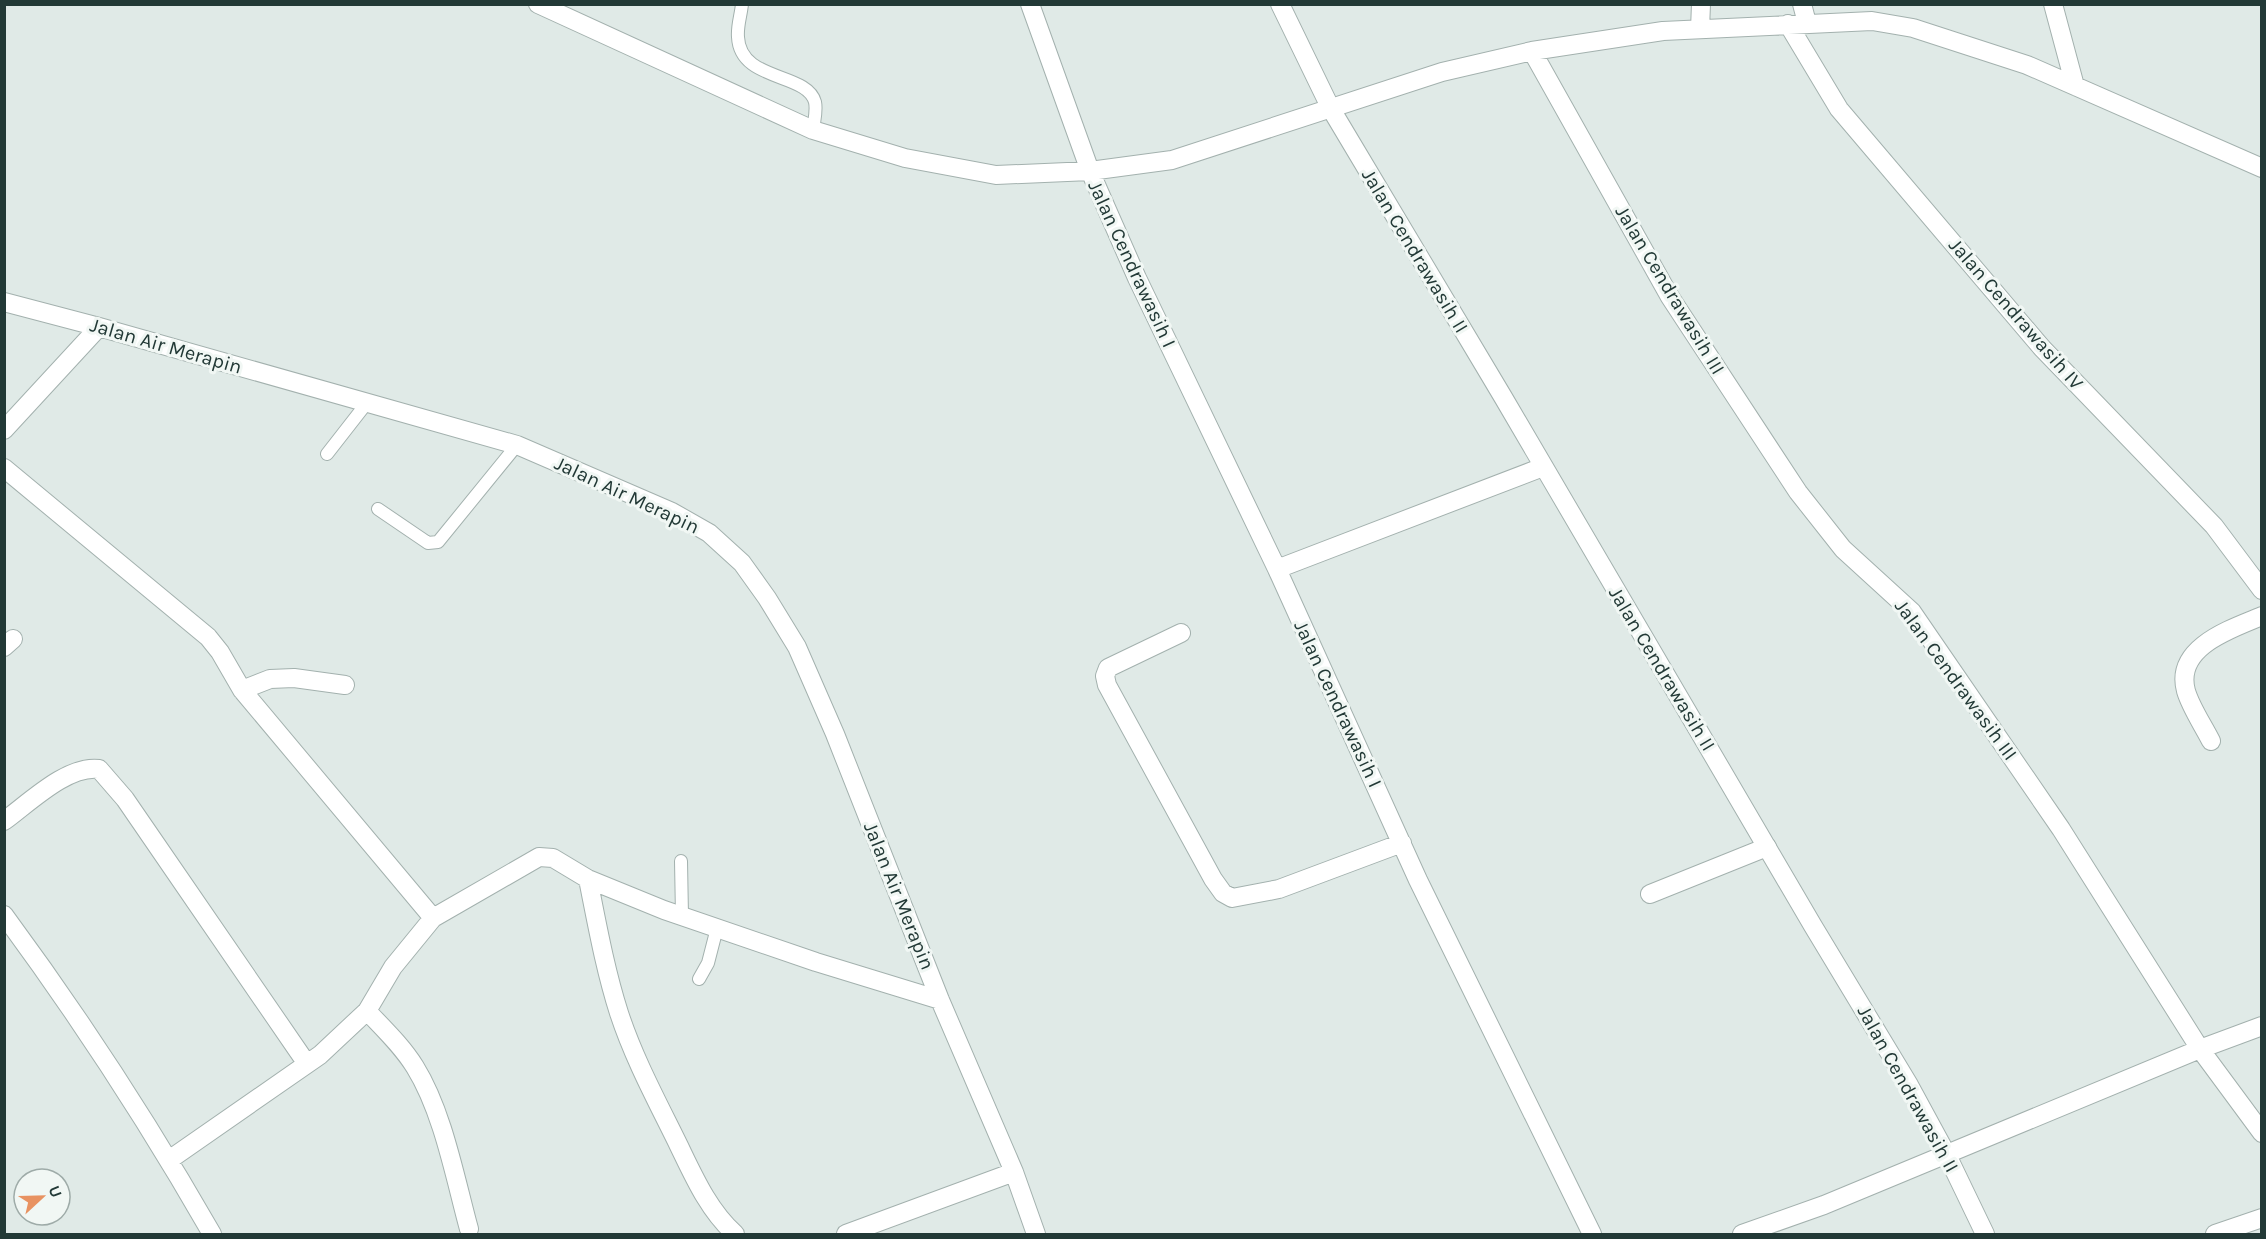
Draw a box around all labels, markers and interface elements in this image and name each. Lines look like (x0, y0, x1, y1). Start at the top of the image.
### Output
street label: Jalan Cendrawasih II (1357, 165, 1473, 337)
street label: Jalan Cendrawasih I (1083, 177, 1181, 351)
street label: Jalan Cendrawasih III (1610, 201, 1730, 379)
street label: Jalan Cendrawasih IV (1944, 234, 2088, 394)
street label: Jalan Air Merapin (87, 313, 245, 379)
street label: Jalan Air Merapin (551, 451, 703, 539)
street label: Jalan Cendrawasih II (1604, 583, 1720, 755)
street label: Jalan Cendrawasih III (1890, 595, 2022, 765)
street label: Jalan Cendrawasih I (1289, 617, 1387, 791)
street label: Jalan Air Merapin (859, 819, 939, 973)
street label: Jalan Cendrawasih II (1853, 1002, 1963, 1176)
north arrow (12, 1167, 72, 1227)
text: U (45, 1183, 66, 1200)

